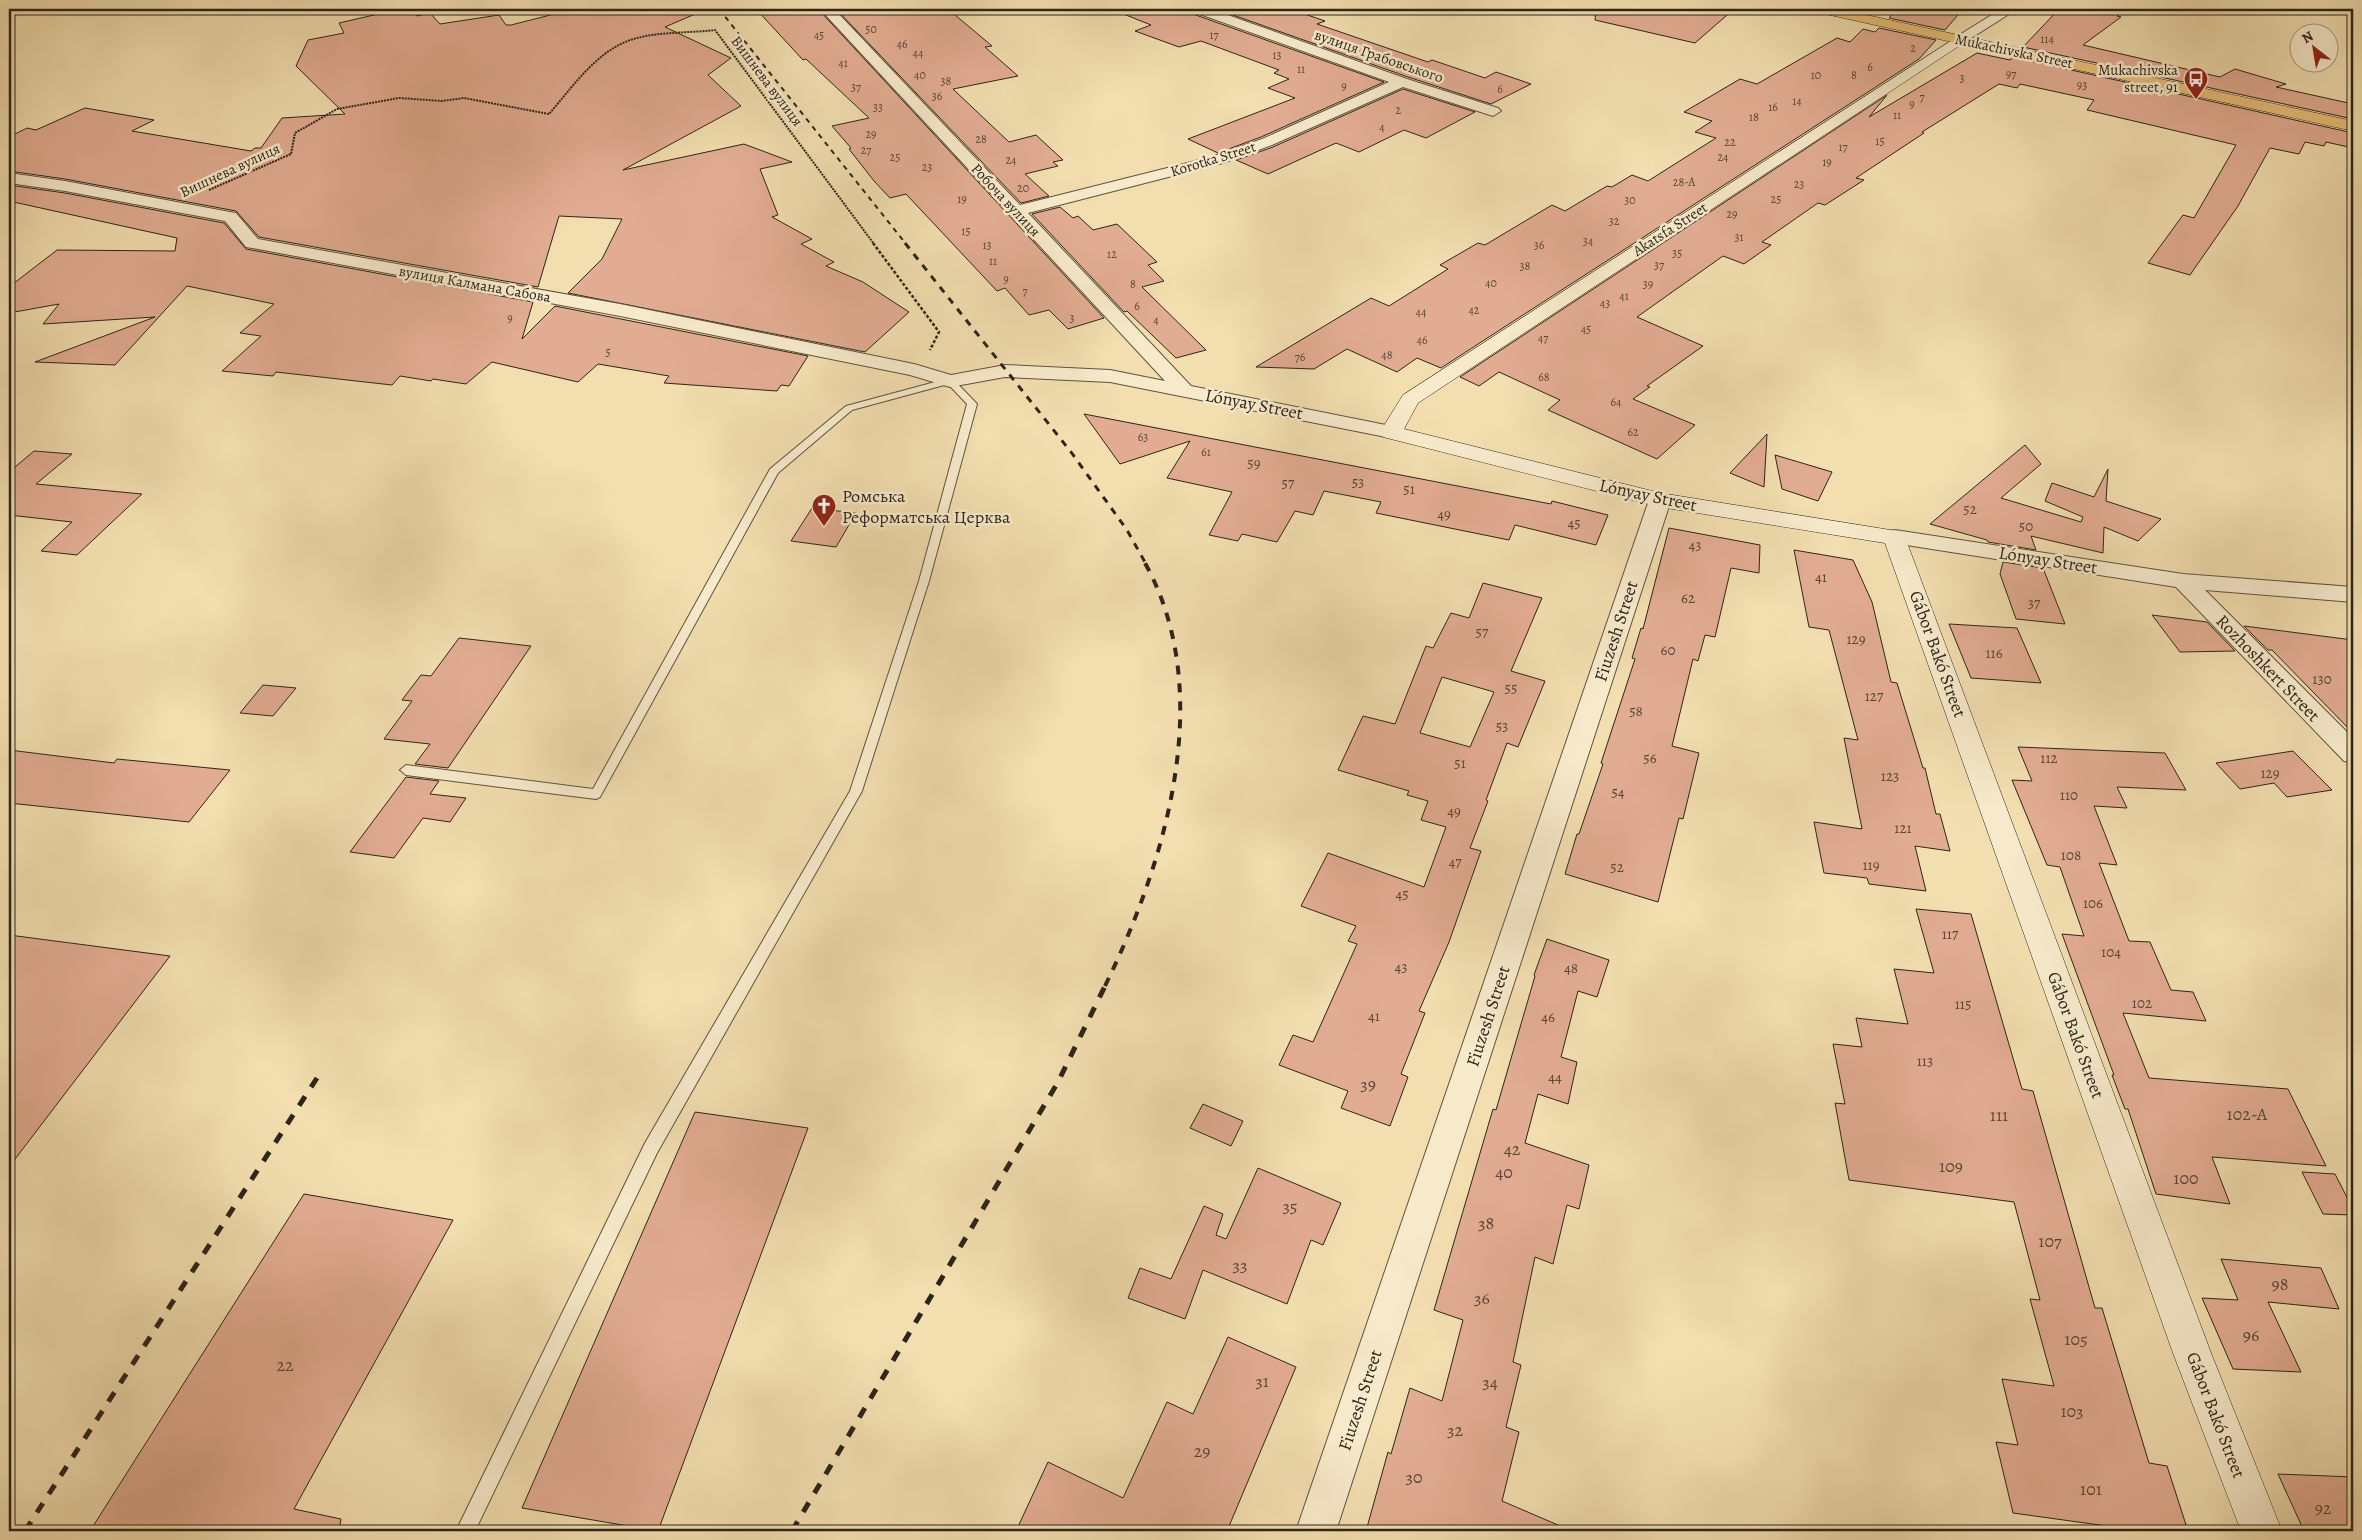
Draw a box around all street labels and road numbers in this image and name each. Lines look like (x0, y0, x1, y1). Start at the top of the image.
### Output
street label: вулиця Грабовського (1312, 25, 1446, 87)
street label: Mukachivska Street (1953, 29, 2075, 73)
street label: Вишнева вулиця (726, 32, 808, 130)
street label: Korotka Street (1168, 136, 1258, 181)
street label: Вишнева вулиця (177, 138, 283, 202)
street label: Робоча вулиця (967, 159, 1045, 241)
street label: Akatsfa Street (1628, 197, 1711, 261)
street label: вулиця Калмана Сабова (397, 261, 553, 307)
street label: Lónyay Street (1203, 383, 1305, 425)
street label: Lónyay Street (1597, 473, 1699, 517)
street label: Lónyay Street (1997, 540, 2099, 580)
street label: Fiuzesh Street (1588, 577, 1644, 684)
street label: Gábor Bakó Street (1904, 587, 1972, 721)
street label: Rozhoshkert Street (2211, 609, 2325, 727)
street label: Fiuzesh Street (1460, 962, 1516, 1069)
street label: Gábor Bakó Street (2042, 968, 2110, 1102)
street label: Fiuzesh Street (1332, 1346, 1388, 1453)
street label: Gábor Bakó Street (2181, 1348, 2251, 1482)

